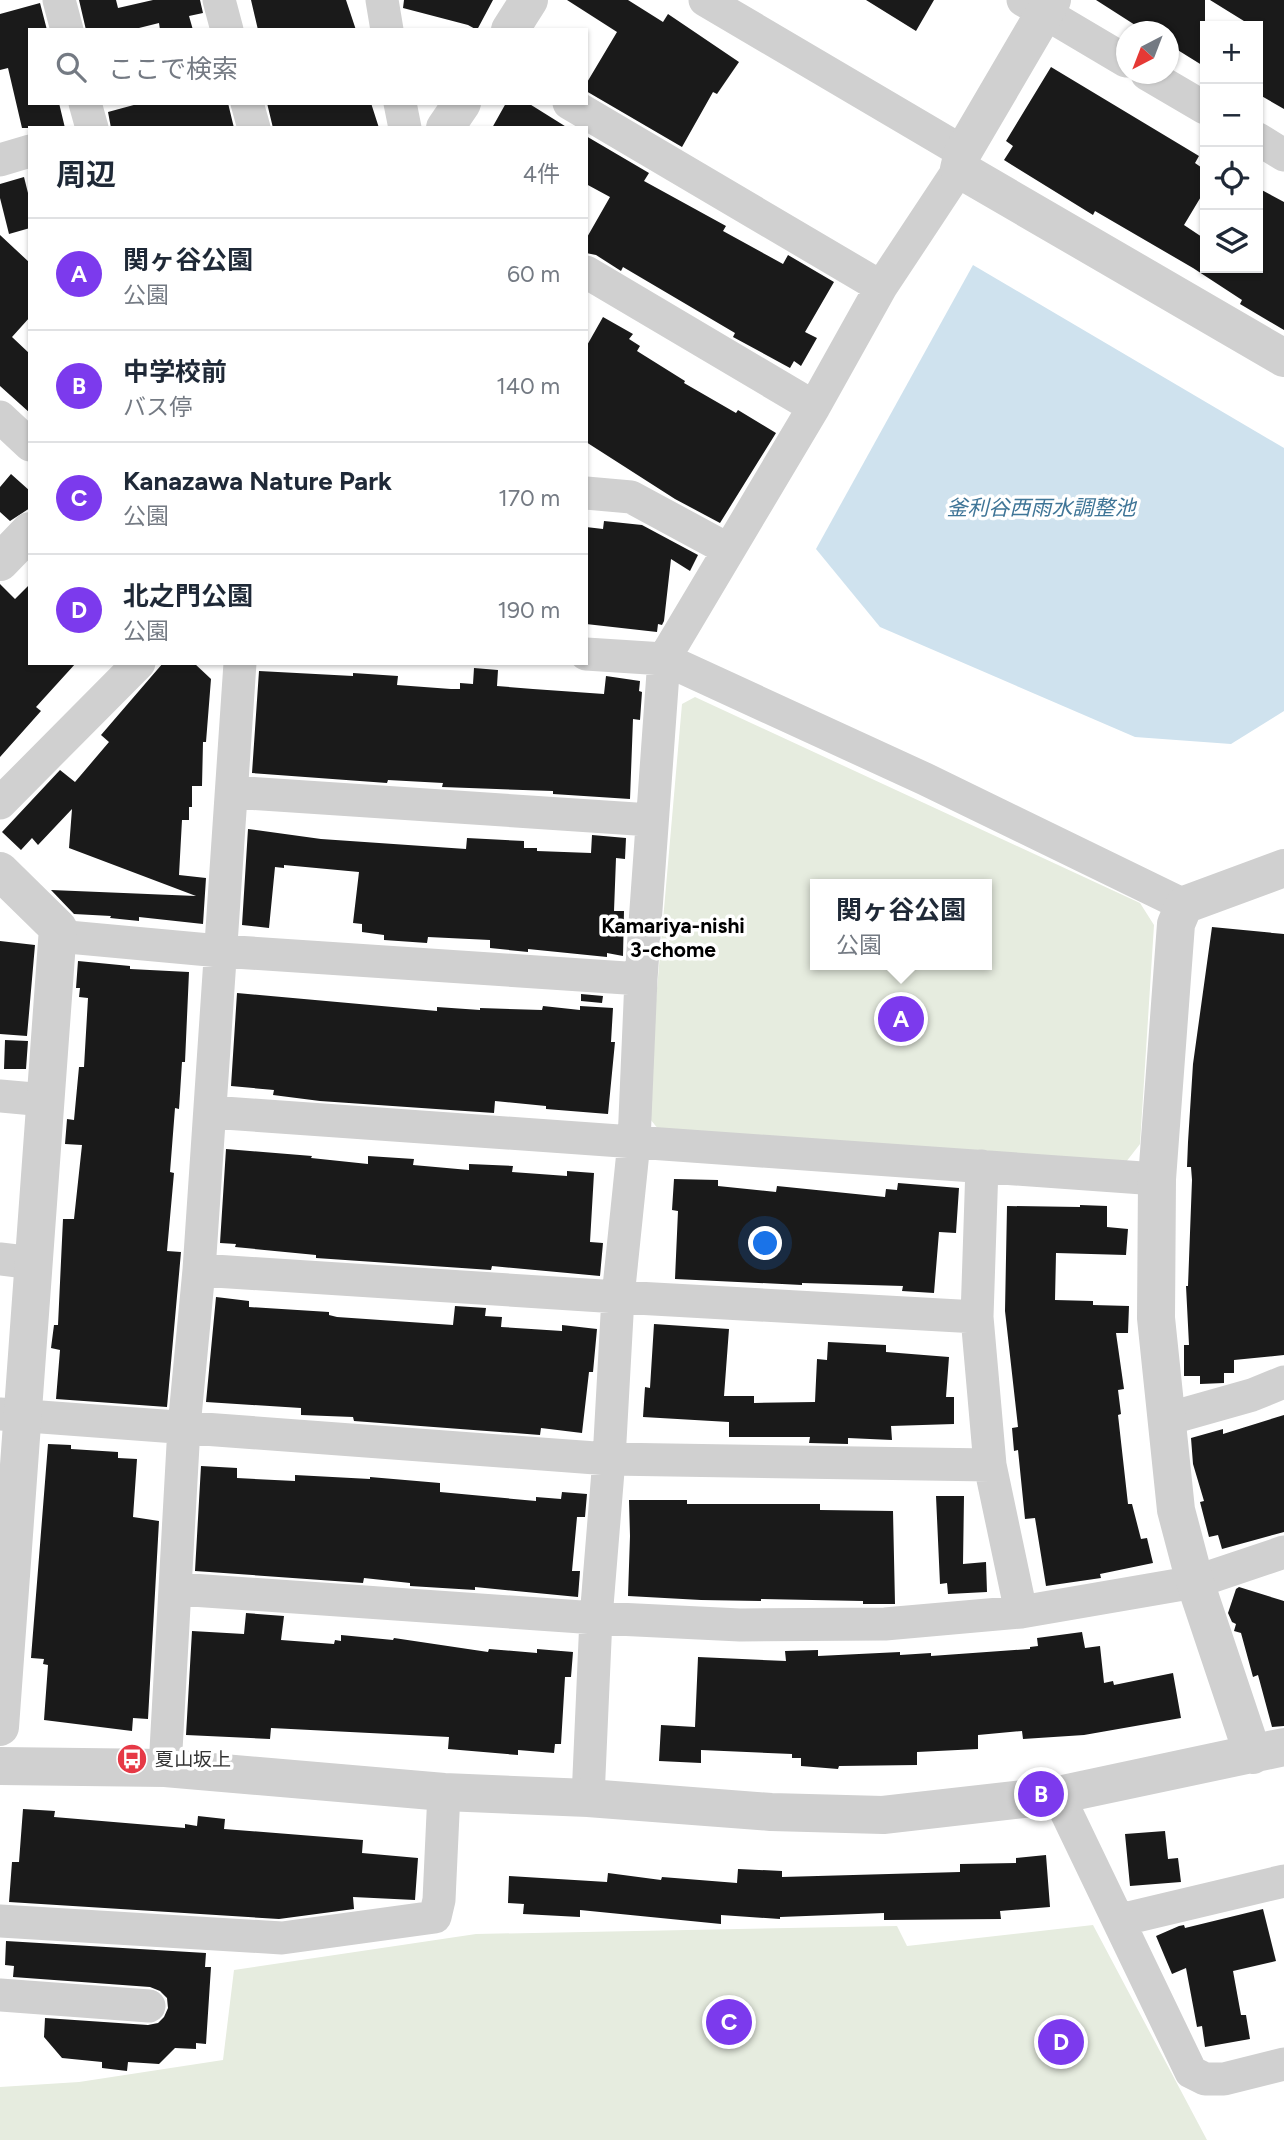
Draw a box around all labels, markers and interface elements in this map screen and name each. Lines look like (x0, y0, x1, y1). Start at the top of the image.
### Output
north arrow (1116, 21, 1179, 84)
map controls (1200, 21, 1263, 273)
button: + (1200, 21, 1263, 84)
search box (28, 28, 588, 105)
icon: search (52, 48, 90, 86)
text: ここで検索 (108, 53, 238, 85)
button: − (1200, 84, 1263, 147)
button: locate (1200, 147, 1263, 210)
text: 周辺 (56, 156, 116, 193)
text: 4件 (523, 160, 560, 188)
button: layers (1200, 210, 1263, 273)
text: 関ヶ谷公園 (123, 244, 253, 276)
text: A (71, 260, 87, 288)
text: 60 m (507, 260, 560, 288)
text: 公園 (123, 281, 169, 309)
text: 中学校前 (123, 356, 227, 388)
text: B (72, 372, 86, 400)
text: 140 m (496, 372, 560, 400)
text: バス停 (123, 393, 192, 421)
text: Kanazawa Nature Park (123, 465, 392, 497)
text: C (71, 484, 87, 512)
text: 170 m (498, 484, 560, 512)
water label: 釜利谷西雨水調整池 (947, 495, 1137, 520)
text: 公園 (123, 502, 169, 530)
text: 北之門公園 (123, 580, 253, 612)
text: D (71, 596, 87, 624)
text: 190 m (497, 596, 560, 624)
text: 公園 (123, 617, 169, 645)
popup (810, 879, 992, 970)
text: 関ヶ谷公園 (836, 894, 966, 926)
district label: Kamariya-nishi 3-chome (601, 913, 745, 962)
text: 公園 (836, 931, 882, 959)
pin: A (878, 993, 924, 1045)
your location (748, 1226, 782, 1260)
bus stop icon: 夏山坂上 (115, 1742, 149, 1776)
place label: 夏山坂上 (155, 1748, 231, 1771)
pin: B (1018, 1768, 1064, 1820)
pin: C (706, 1996, 752, 2048)
pin: D (1038, 2016, 1084, 2068)

